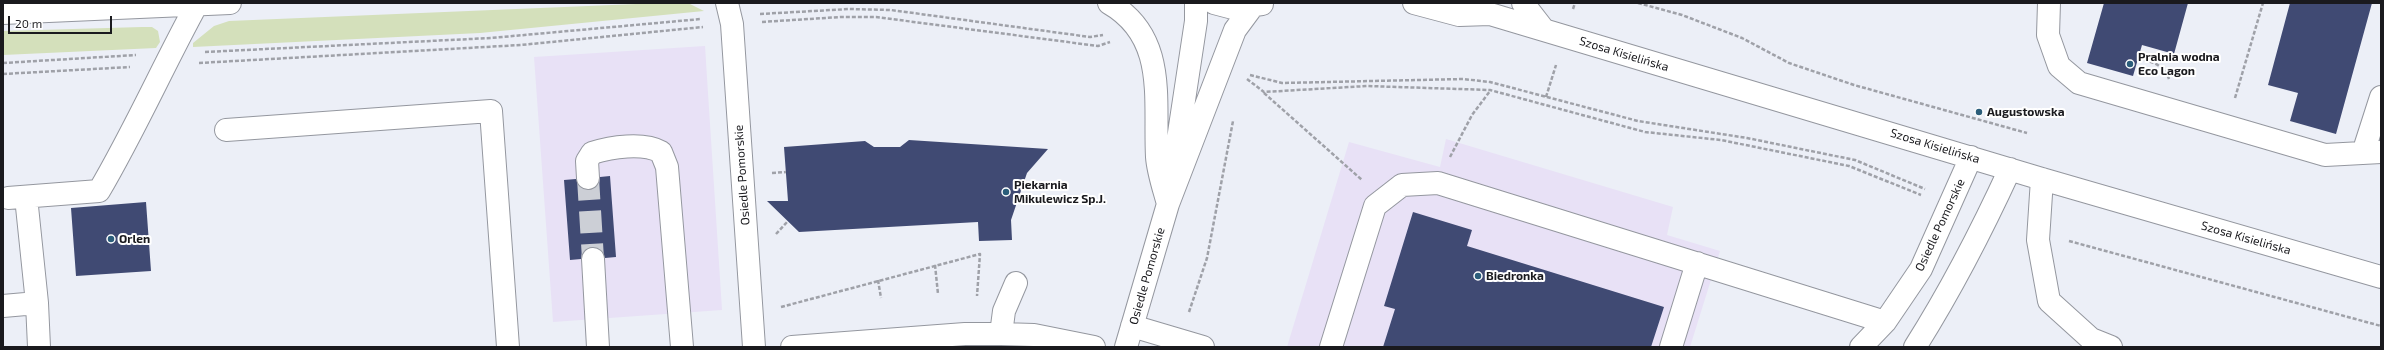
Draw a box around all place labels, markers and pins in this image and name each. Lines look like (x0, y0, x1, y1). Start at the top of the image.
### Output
place label: Pralnia wodna Eco Lagon (2138, 50, 2220, 78)
marker: Pralnia wodna Eco Lagon (2125, 59, 2135, 69)
place label: Augustowska (1987, 105, 2064, 119)
marker: Augustowska (1974, 107, 1984, 117)
place label: Piekarnia Mikulewicz Sp.J. (1014, 178, 1106, 206)
marker: Piekarnia Mikulewicz Sp.J. (1001, 187, 1011, 197)
place label: Orlen (119, 232, 150, 246)
marker: Orlen (106, 234, 116, 244)
place label: Biedronka (1486, 269, 1544, 283)
marker: Biedronka (1473, 271, 1483, 281)

